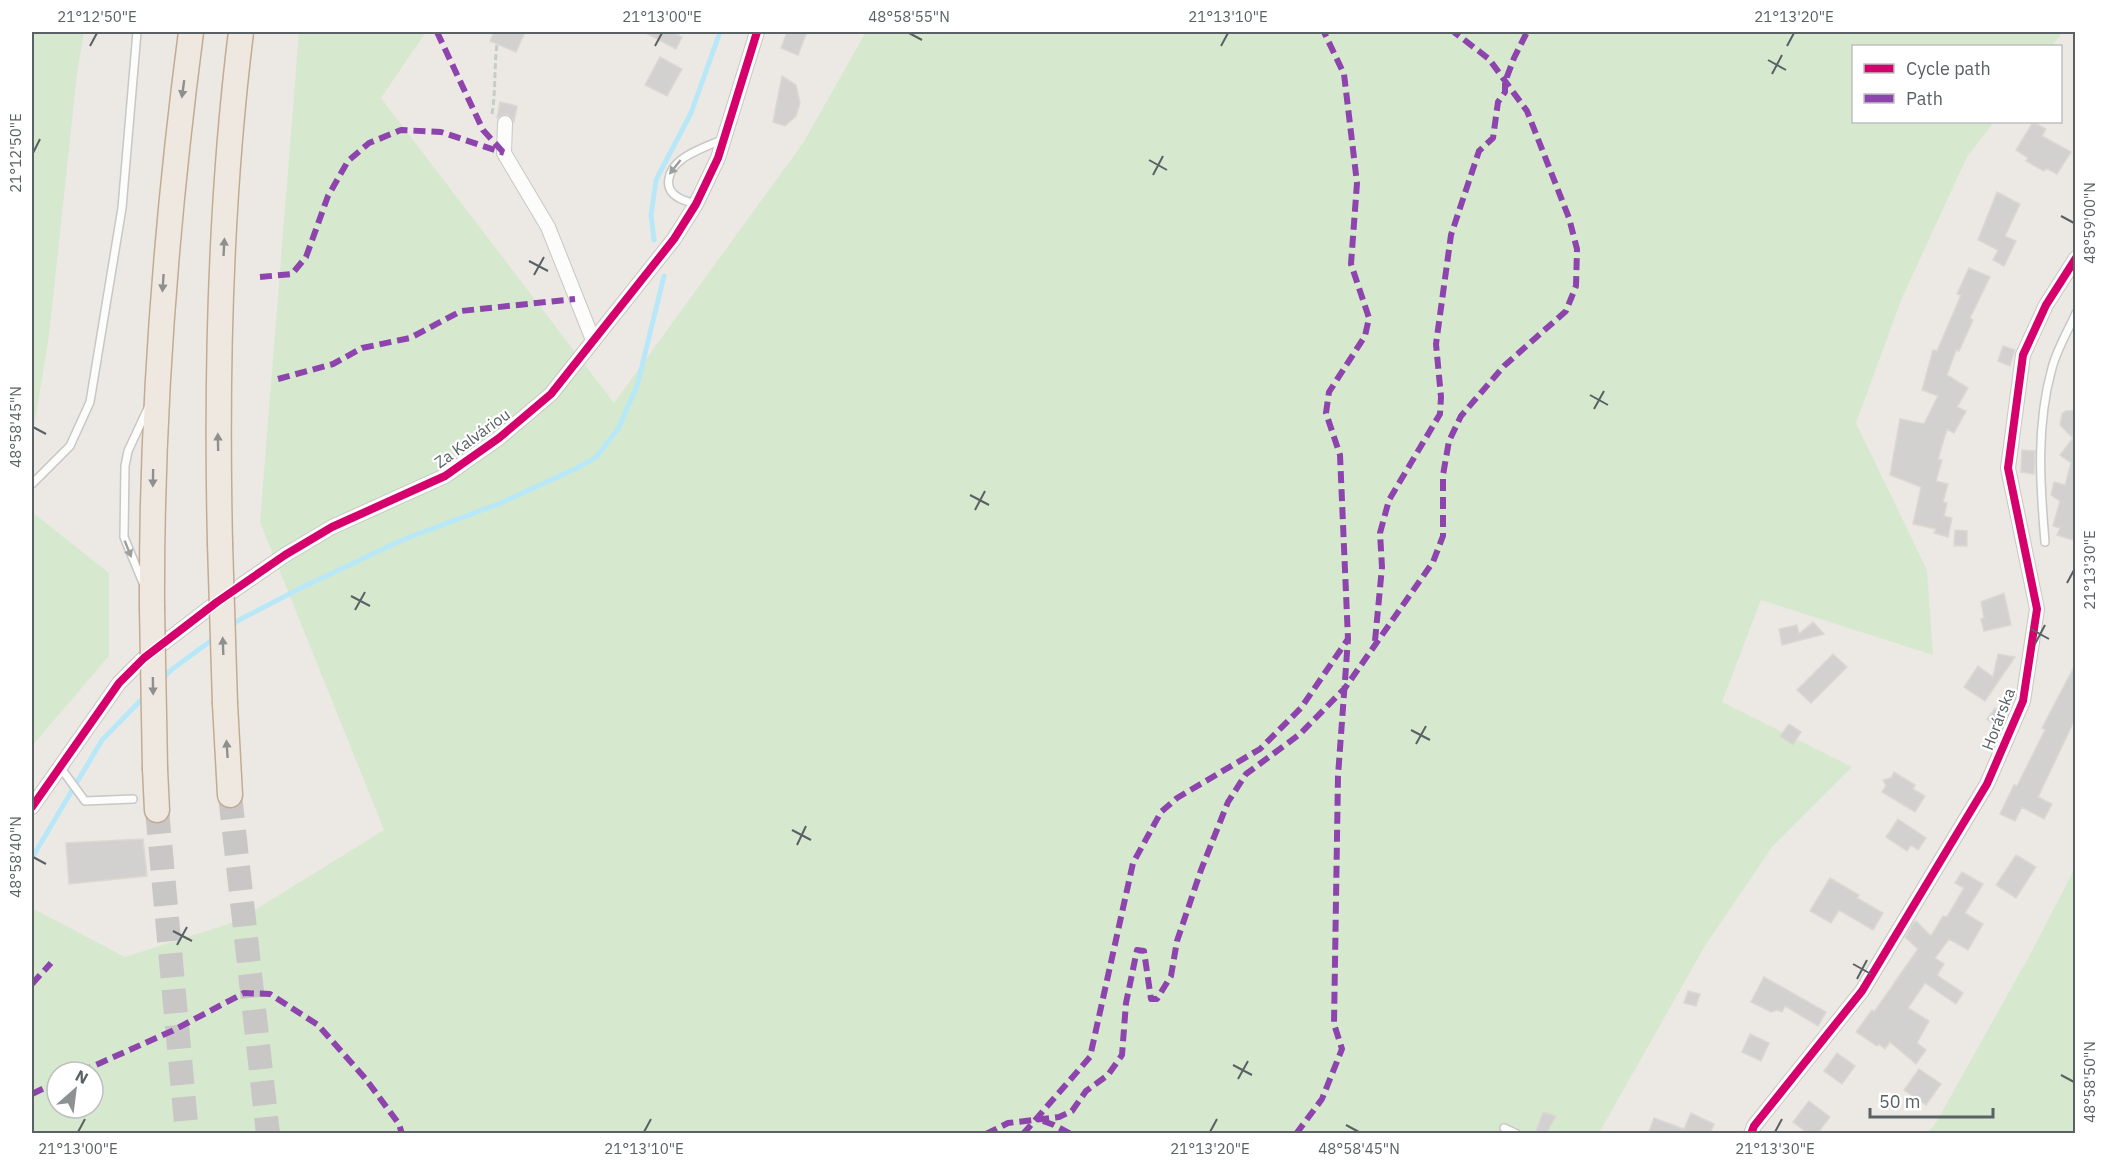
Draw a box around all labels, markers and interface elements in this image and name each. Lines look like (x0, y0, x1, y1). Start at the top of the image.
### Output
text: 21°12'50"E (57, 7, 137, 26)
text: 21°13'00"E (622, 7, 702, 26)
text: 48°58'55"N (868, 7, 950, 26)
text: 21°13'10"E (1188, 7, 1268, 26)
text: 21°13'20"E (1754, 7, 1834, 26)
legend (1852, 45, 2062, 123)
text: Cycle path (1906, 57, 1991, 80)
one-way arrow (179, 80, 188, 99)
text: Path (1906, 87, 1943, 110)
text: 21°12'50"E (6, 113, 25, 193)
one-way arrow (669, 159, 682, 175)
text: 48°59'00"N (2080, 182, 2099, 264)
one-way arrow (219, 238, 228, 257)
one-way arrow (159, 274, 168, 293)
text: 48°58'45"N (6, 386, 25, 468)
street label: Za Kalváriou (430, 404, 514, 472)
one-way arrow (213, 433, 223, 452)
one-way arrow (148, 469, 158, 488)
text: 21°13'30"E (2080, 530, 2099, 610)
one-way arrow (123, 540, 133, 558)
one-way arrow (218, 636, 227, 655)
one-way arrow (149, 677, 158, 696)
street label: Horárska (1977, 685, 2019, 753)
one-way arrow (223, 740, 232, 759)
text: 48°58'40"N (6, 816, 25, 898)
text: 48°58'50"N (2080, 1041, 2099, 1123)
north arrow (45, 1060, 105, 1120)
text: N (72, 1065, 92, 1088)
scale bar (1870, 1081, 1993, 1119)
text: 50 m (1879, 1090, 1921, 1113)
text: 21°13'00"E (38, 1139, 118, 1158)
text: 21°13'10"E (604, 1139, 684, 1158)
text: 21°13'20"E (1170, 1139, 1250, 1158)
text: 48°58'45"N (1318, 1139, 1400, 1158)
text: 21°13'30"E (1735, 1139, 1815, 1158)

